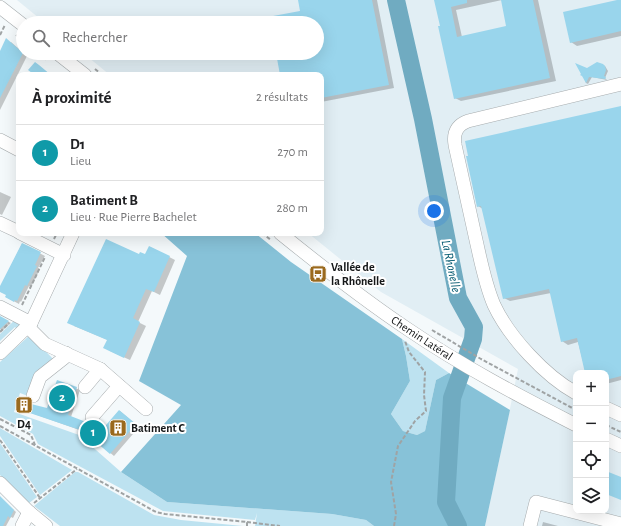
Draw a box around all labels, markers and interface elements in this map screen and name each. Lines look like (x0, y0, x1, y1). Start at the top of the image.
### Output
search box (16, 16, 324, 60)
icon: search (30, 27, 52, 49)
text: Rechercher (62, 30, 127, 45)
text: À proximité (32, 89, 112, 106)
text: 2 résultats (256, 91, 308, 104)
text: D1 (70, 137, 85, 152)
text: 1 (43, 146, 47, 159)
text: 270 m (277, 146, 308, 159)
text: Lieu (70, 155, 91, 168)
text: Batiment B (70, 193, 138, 208)
your location (424, 201, 444, 221)
text: 2 (42, 202, 48, 215)
text: 280 m (277, 202, 308, 215)
text: Lieu · Rue Pierre Bachelet (70, 211, 197, 224)
water label: La Rhonelle (439, 239, 462, 294)
place label: Vallée de la Rhônelle (331, 261, 385, 287)
bus stop icon: Vallée de la Rhônelle (308, 264, 328, 284)
street label: Chemin Latéral (389, 314, 455, 362)
map controls (573, 370, 609, 514)
button: + (573, 370, 609, 406)
pin: 2 (49, 383, 75, 413)
building icon: D4 (14, 395, 34, 415)
button: − (573, 406, 609, 442)
place label: D4 (17, 418, 31, 430)
pin: 1 (80, 418, 106, 448)
building icon: Batiment C (108, 418, 128, 438)
place label: Batiment C (131, 422, 185, 434)
button: locate (573, 442, 609, 478)
button: layers (573, 478, 609, 514)

